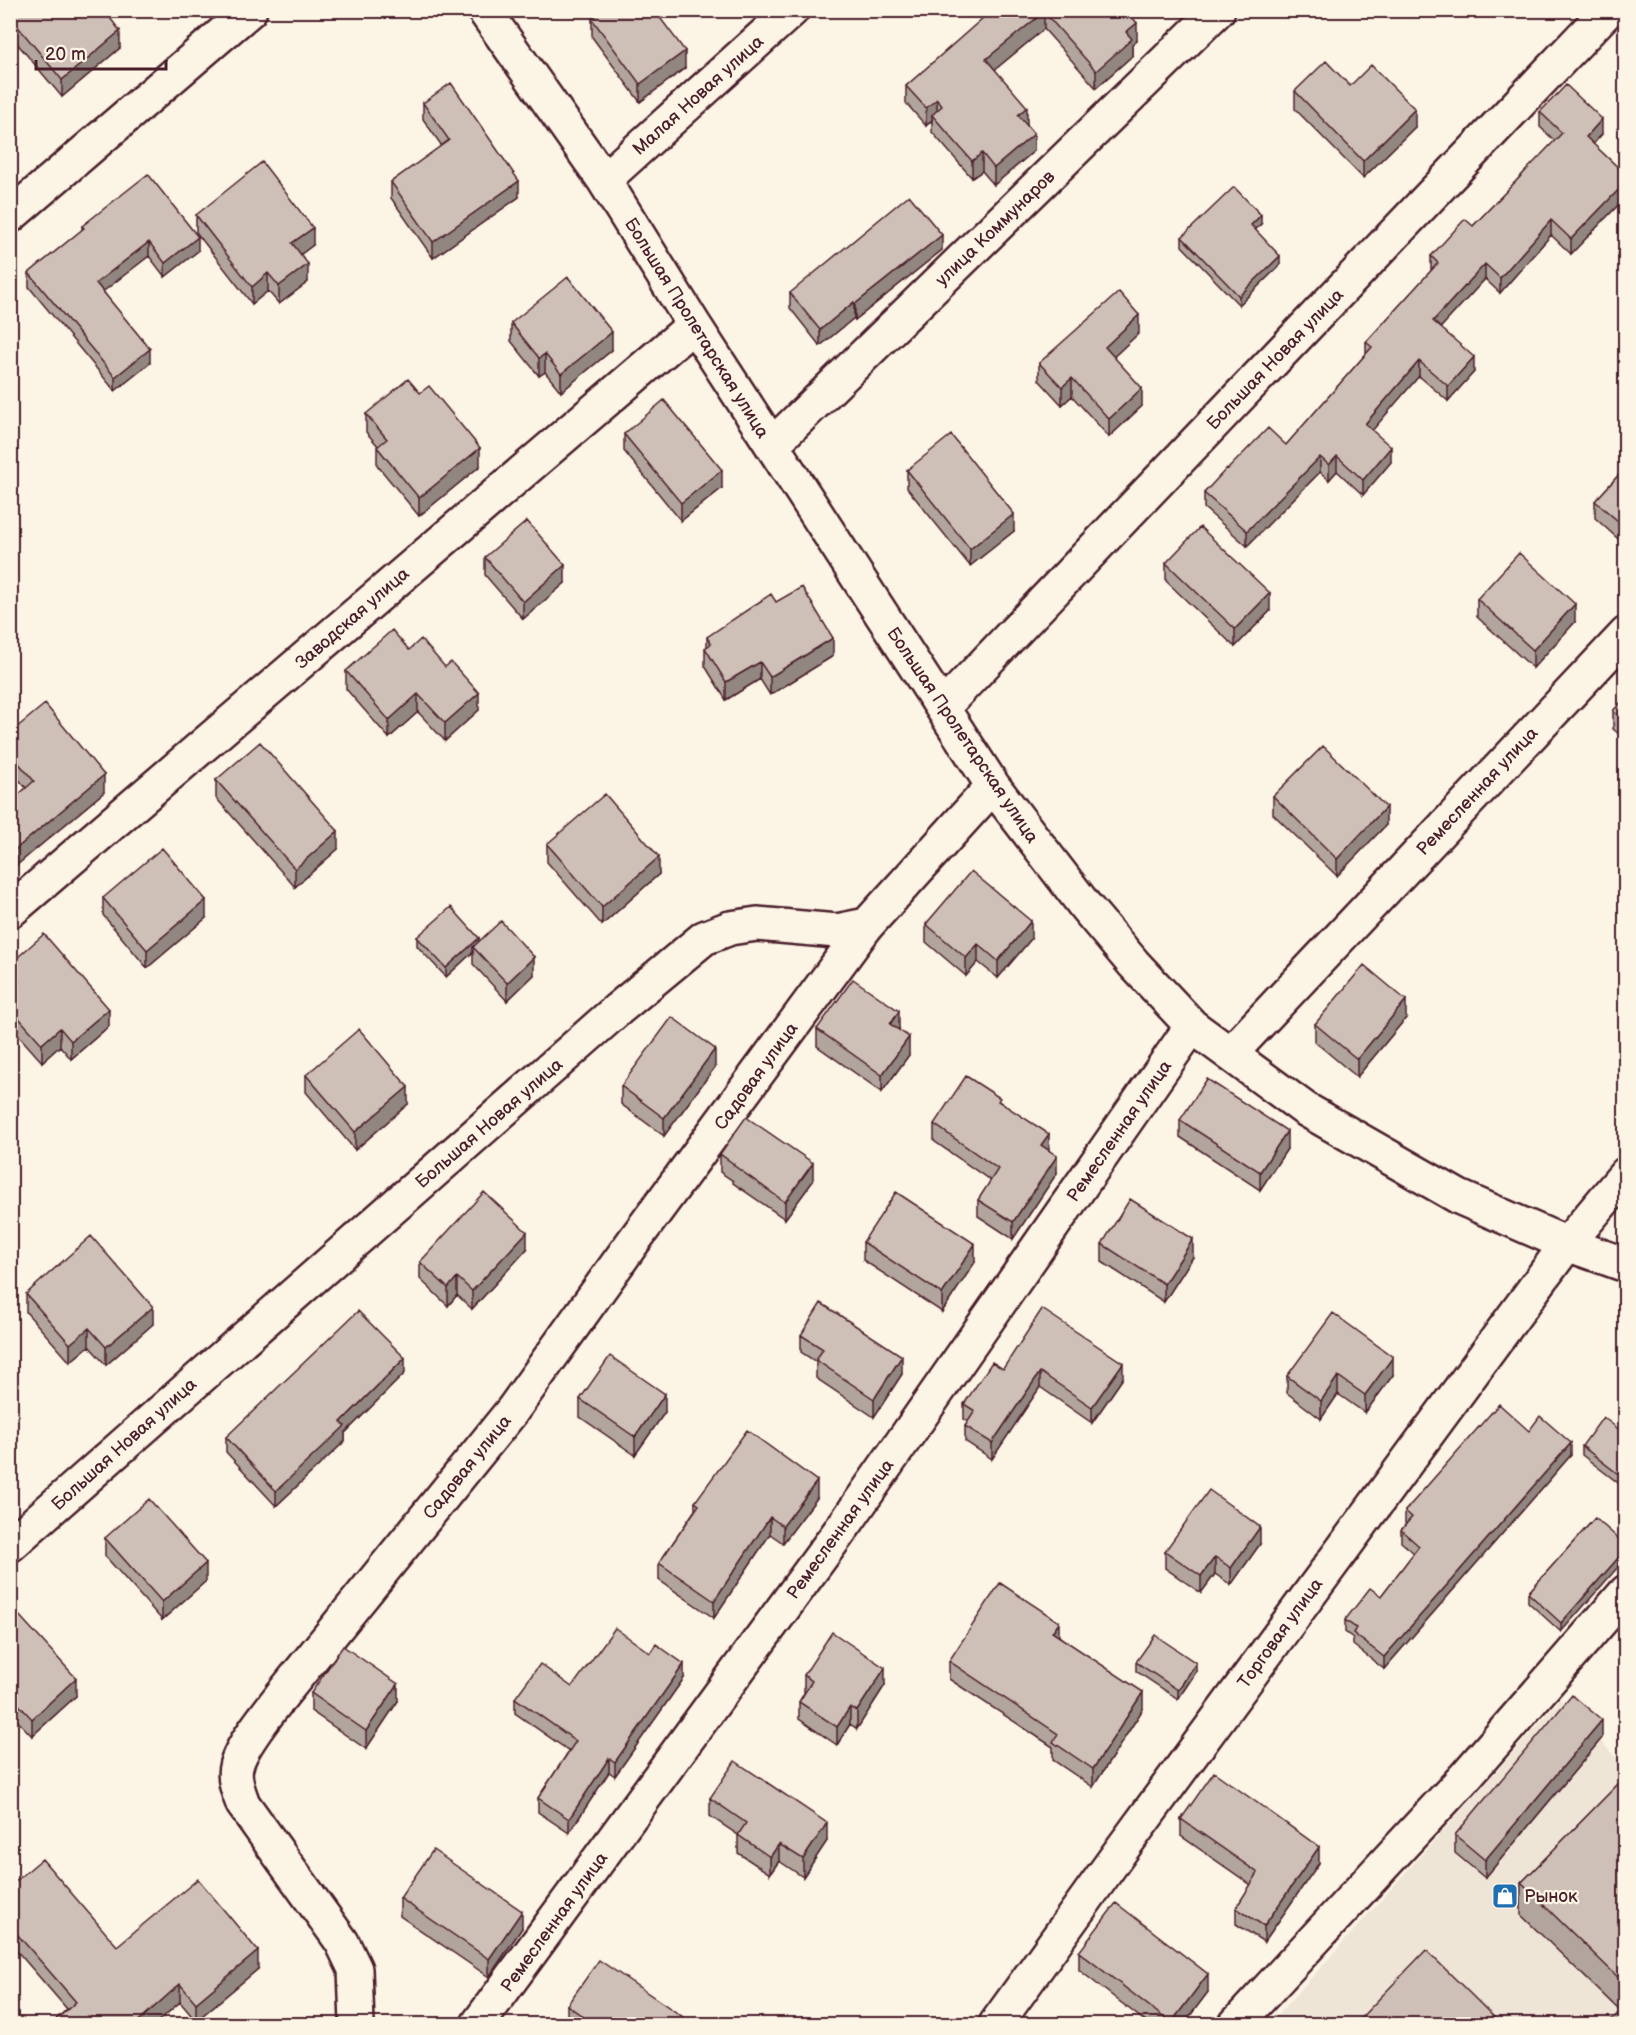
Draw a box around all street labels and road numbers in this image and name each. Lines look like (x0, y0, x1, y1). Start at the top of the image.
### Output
street label: Малая Новая улица (629, 31, 768, 160)
street label: улица Коммунаров (931, 166, 1060, 291)
street label: Большая Пролетарская улица (620, 214, 773, 442)
street label: Большая Новая улица (1203, 284, 1348, 434)
street label: Заводская улица (291, 563, 414, 673)
street label: Большая Пролетарская улица (882, 623, 1043, 847)
street label: Ремесленная улица (1412, 722, 1543, 860)
street label: Садовая улица (710, 1018, 803, 1134)
street label: Большая Новая улица (412, 1054, 567, 1193)
street label: Ремесленная улица (1063, 1056, 1176, 1206)
street label: Большая Новая улица (48, 1374, 201, 1515)
street label: Садовая улица (419, 1411, 516, 1524)
street label: Ремесленная улица (783, 1455, 898, 1603)
street label: Торговая улица (1233, 1574, 1328, 1692)
street label: Ремесленная улица (497, 1848, 612, 1996)

